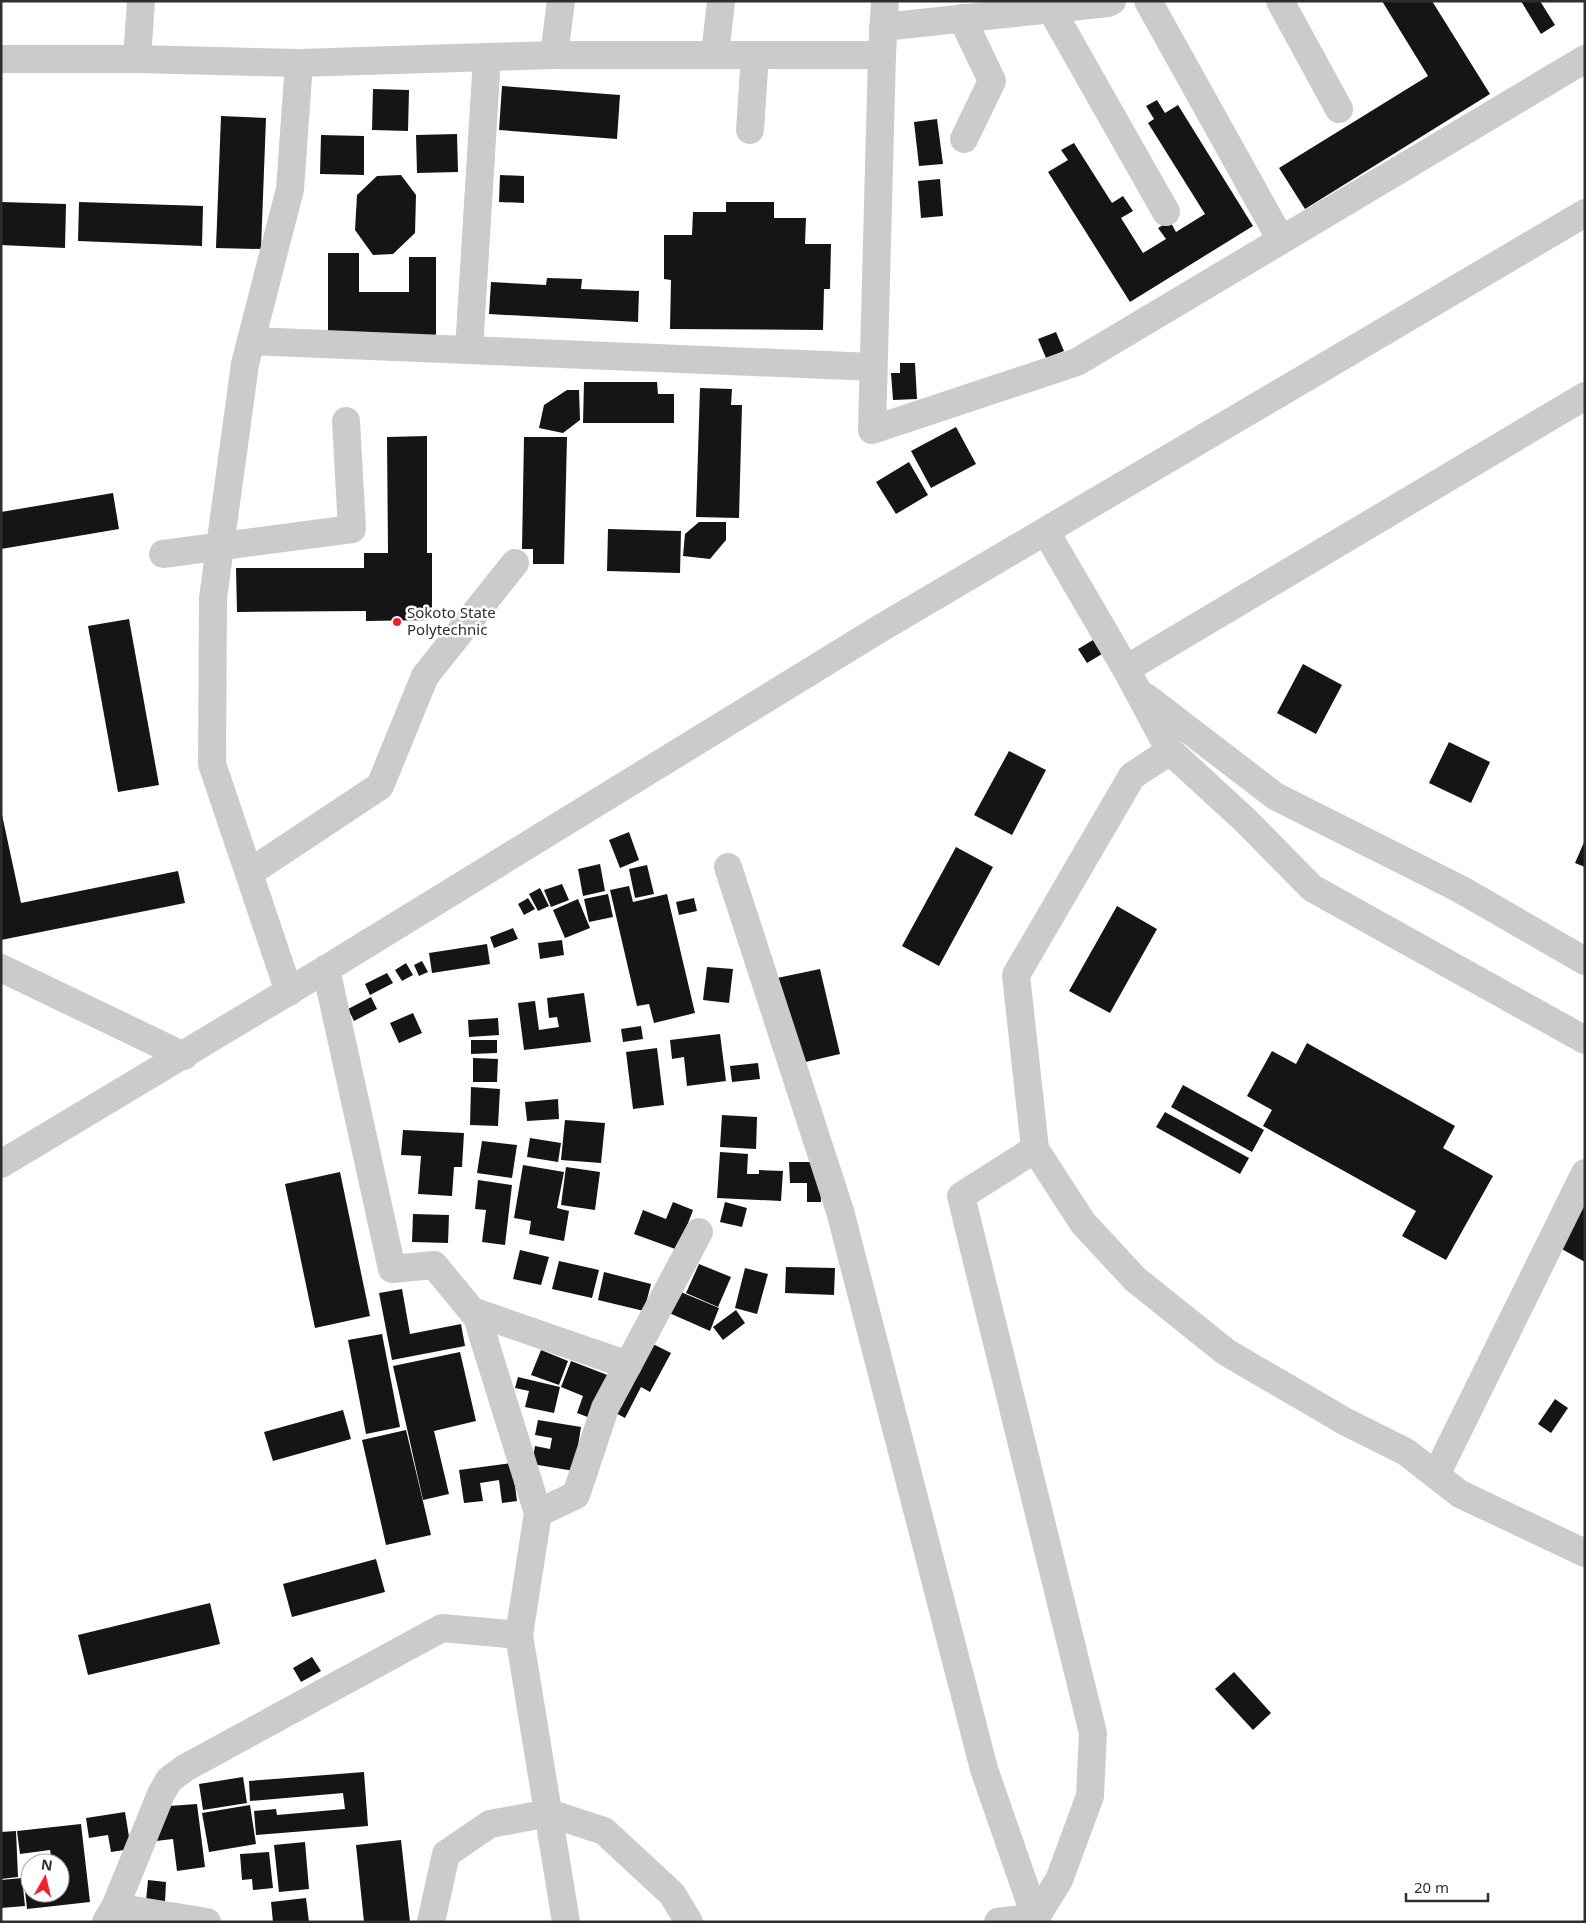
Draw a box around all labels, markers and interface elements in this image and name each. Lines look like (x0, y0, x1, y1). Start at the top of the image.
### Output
place label: Sokoto State Polytechnic (407, 602, 496, 639)
marker: Sokoto State Polytechnic (391, 616, 403, 628)
north arrow (20, 1853, 70, 1903)
text: N (40, 1854, 54, 1875)
scale bar (1406, 1870, 1488, 1902)
text: 20 m (1414, 1877, 1449, 1897)

